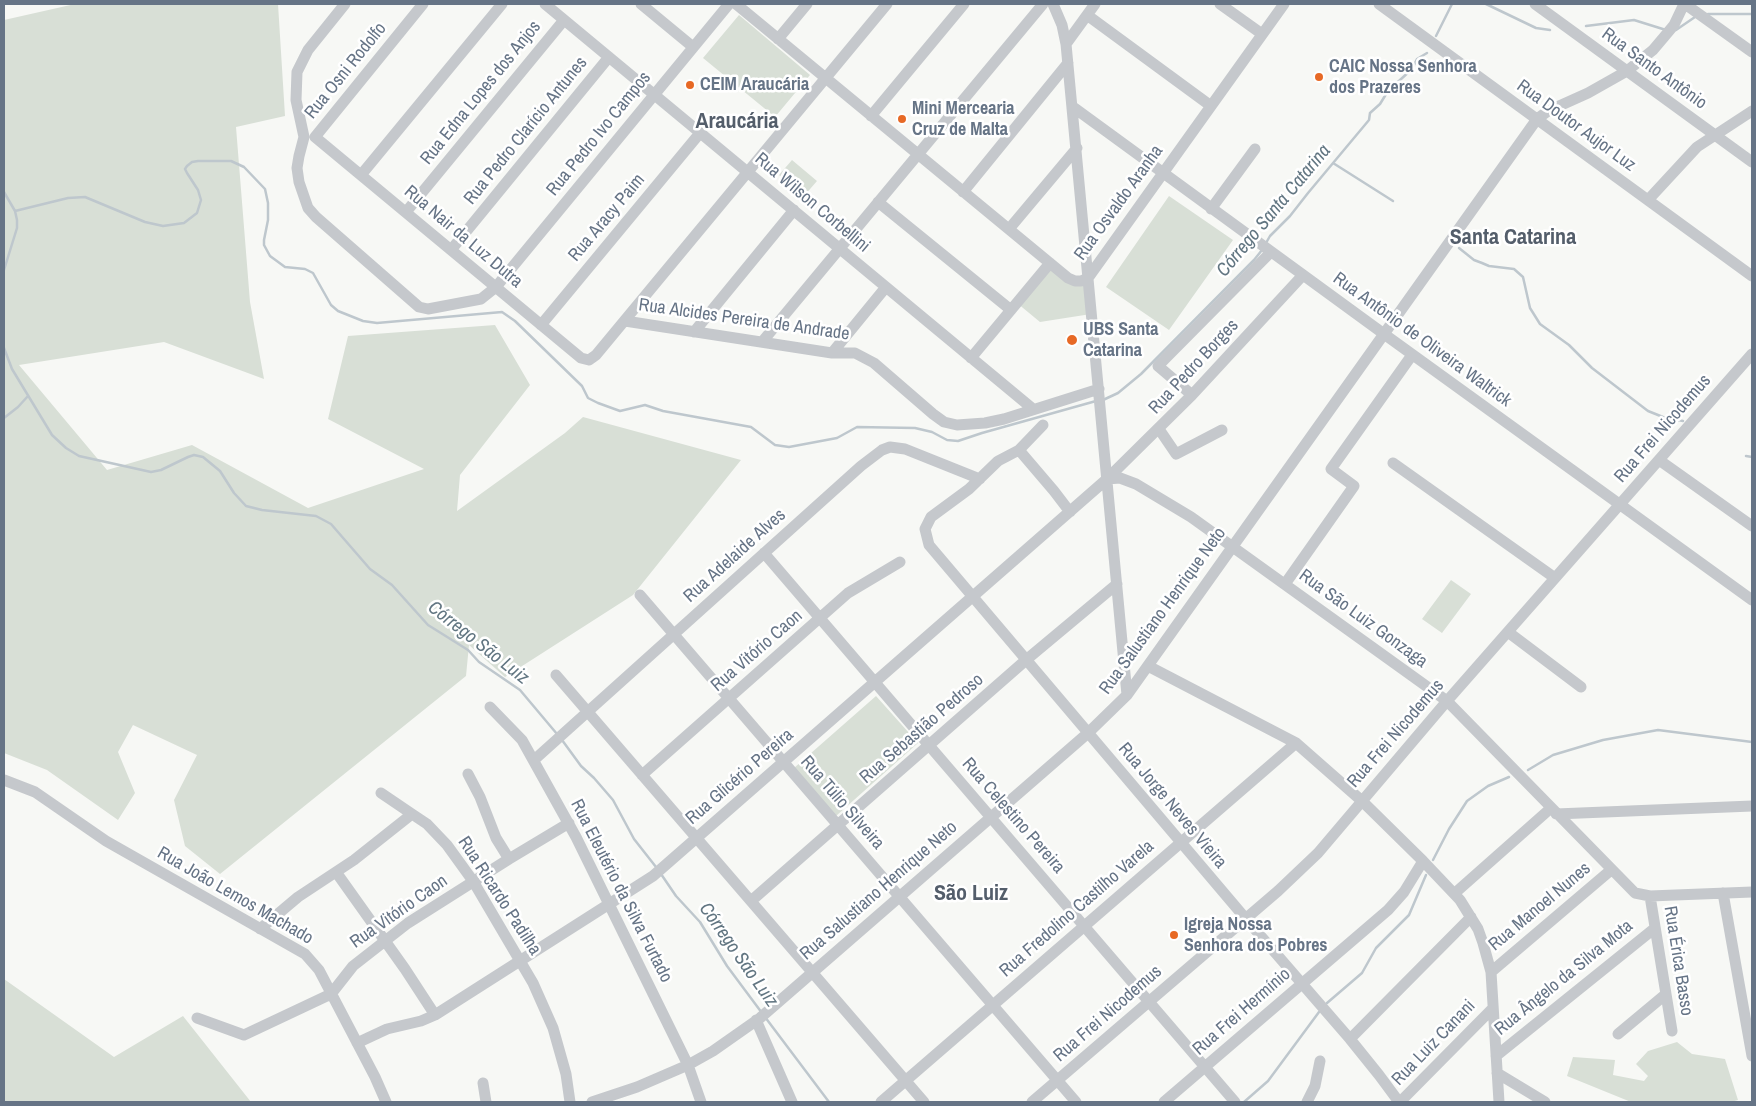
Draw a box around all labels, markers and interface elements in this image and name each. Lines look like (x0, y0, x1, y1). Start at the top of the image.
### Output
street label: Rua Edna Lopes dos Anjos (416, 17, 546, 169)
street label: Rua Osni Rodolfo (301, 19, 391, 123)
street label: Rua Santo Antônio (1597, 24, 1711, 114)
street label: Rua Pedro Clarício Antunes (460, 53, 592, 209)
place label: CAIC Nossa Senhora dos Prazeres (1329, 56, 1477, 98)
street label: Rua Pedro Ivo Campos (542, 68, 656, 200)
marker: CAIC Nossa Senhora dos Prazeres (1313, 71, 1325, 83)
place label: CEIM Araucária (700, 74, 809, 96)
street label: Rua Doutor Aujor Luz (1512, 76, 1640, 176)
marker: CEIM Araucária (684, 79, 696, 91)
place label: Mini Mercearia Cruz de Malta (912, 98, 1015, 140)
district label: Araucária (695, 109, 779, 135)
marker: Mini Mercearia Cruz de Malta (896, 113, 908, 125)
water label: Córrego Santa Catarina (1212, 140, 1336, 282)
street label: Rua Osvaldo Aranha (1070, 141, 1168, 265)
street label: Rua Wilson Corbellini (750, 149, 874, 257)
street label: Rua Aracy Paim (564, 170, 650, 266)
street label: Rua Nair da Luz Dutra (399, 181, 527, 293)
district label: Santa Catarina (1450, 225, 1576, 251)
street label: Rua Antônio de Oliveira Waltrick (1329, 268, 1515, 412)
street label: Rua Alcides Pereira de Andrade (637, 295, 851, 345)
street label: Rua Pedro Borges (1145, 315, 1243, 419)
place label: UBS Santa Catarina (1083, 319, 1158, 362)
marker: UBS Santa Catarina (1065, 333, 1079, 347)
street label: Rua Frei Nicodemus (1610, 371, 1716, 487)
street label: Rua Adelaide Alves (680, 505, 790, 607)
street label: Rua Salustiano Henrique Neto (1095, 523, 1231, 699)
street label: Rua São Luiz Gonzaga (1295, 565, 1431, 673)
water label: Córrego São Luiz (423, 596, 533, 690)
street label: Rua Vitório Caon (707, 606, 807, 696)
street label: Rua Sebastião Pedroso (856, 669, 988, 789)
street label: Rua Frei Nicodemus (1343, 676, 1449, 792)
street label: Rua Glicério Pereira (682, 724, 798, 830)
street label: Rua Jorge Neves Vieira (1113, 739, 1231, 873)
street label: Rua Túlio Silveira (796, 752, 888, 854)
street label: Rua Celestino Pereira (957, 754, 1069, 878)
street label: Rua Eleutério da Silva Furtado (565, 796, 677, 986)
street label: Rua Salustiano Henrique Neto (796, 817, 962, 965)
street label: Rua Ricardo Padilha (453, 833, 545, 959)
street label: Rua Fredolino Castilho Varela (995, 836, 1159, 982)
street label: Rua João Lemos Machado (153, 843, 317, 949)
street label: Rua Manoel Nunes (1485, 858, 1595, 956)
street label: Rua Vitório Caon (346, 871, 452, 953)
district label: São Luiz (934, 881, 1008, 907)
water label: Córrego São Luiz (694, 898, 782, 1012)
street label: Rua Érica Basso (1659, 905, 1697, 1017)
place label: Igreja Nossa Senhora dos Pobres (1184, 914, 1328, 956)
street label: Rua Ângelo da Silva Mota (1491, 916, 1637, 1040)
marker: Igreja Nossa Senhora dos Pobres (1168, 929, 1180, 941)
street label: Rua Frei Nicodemus (1050, 961, 1166, 1067)
street label: Rua Frei Hermínio (1189, 964, 1295, 1060)
street label: Rua Luiz Canani (1388, 996, 1480, 1090)

